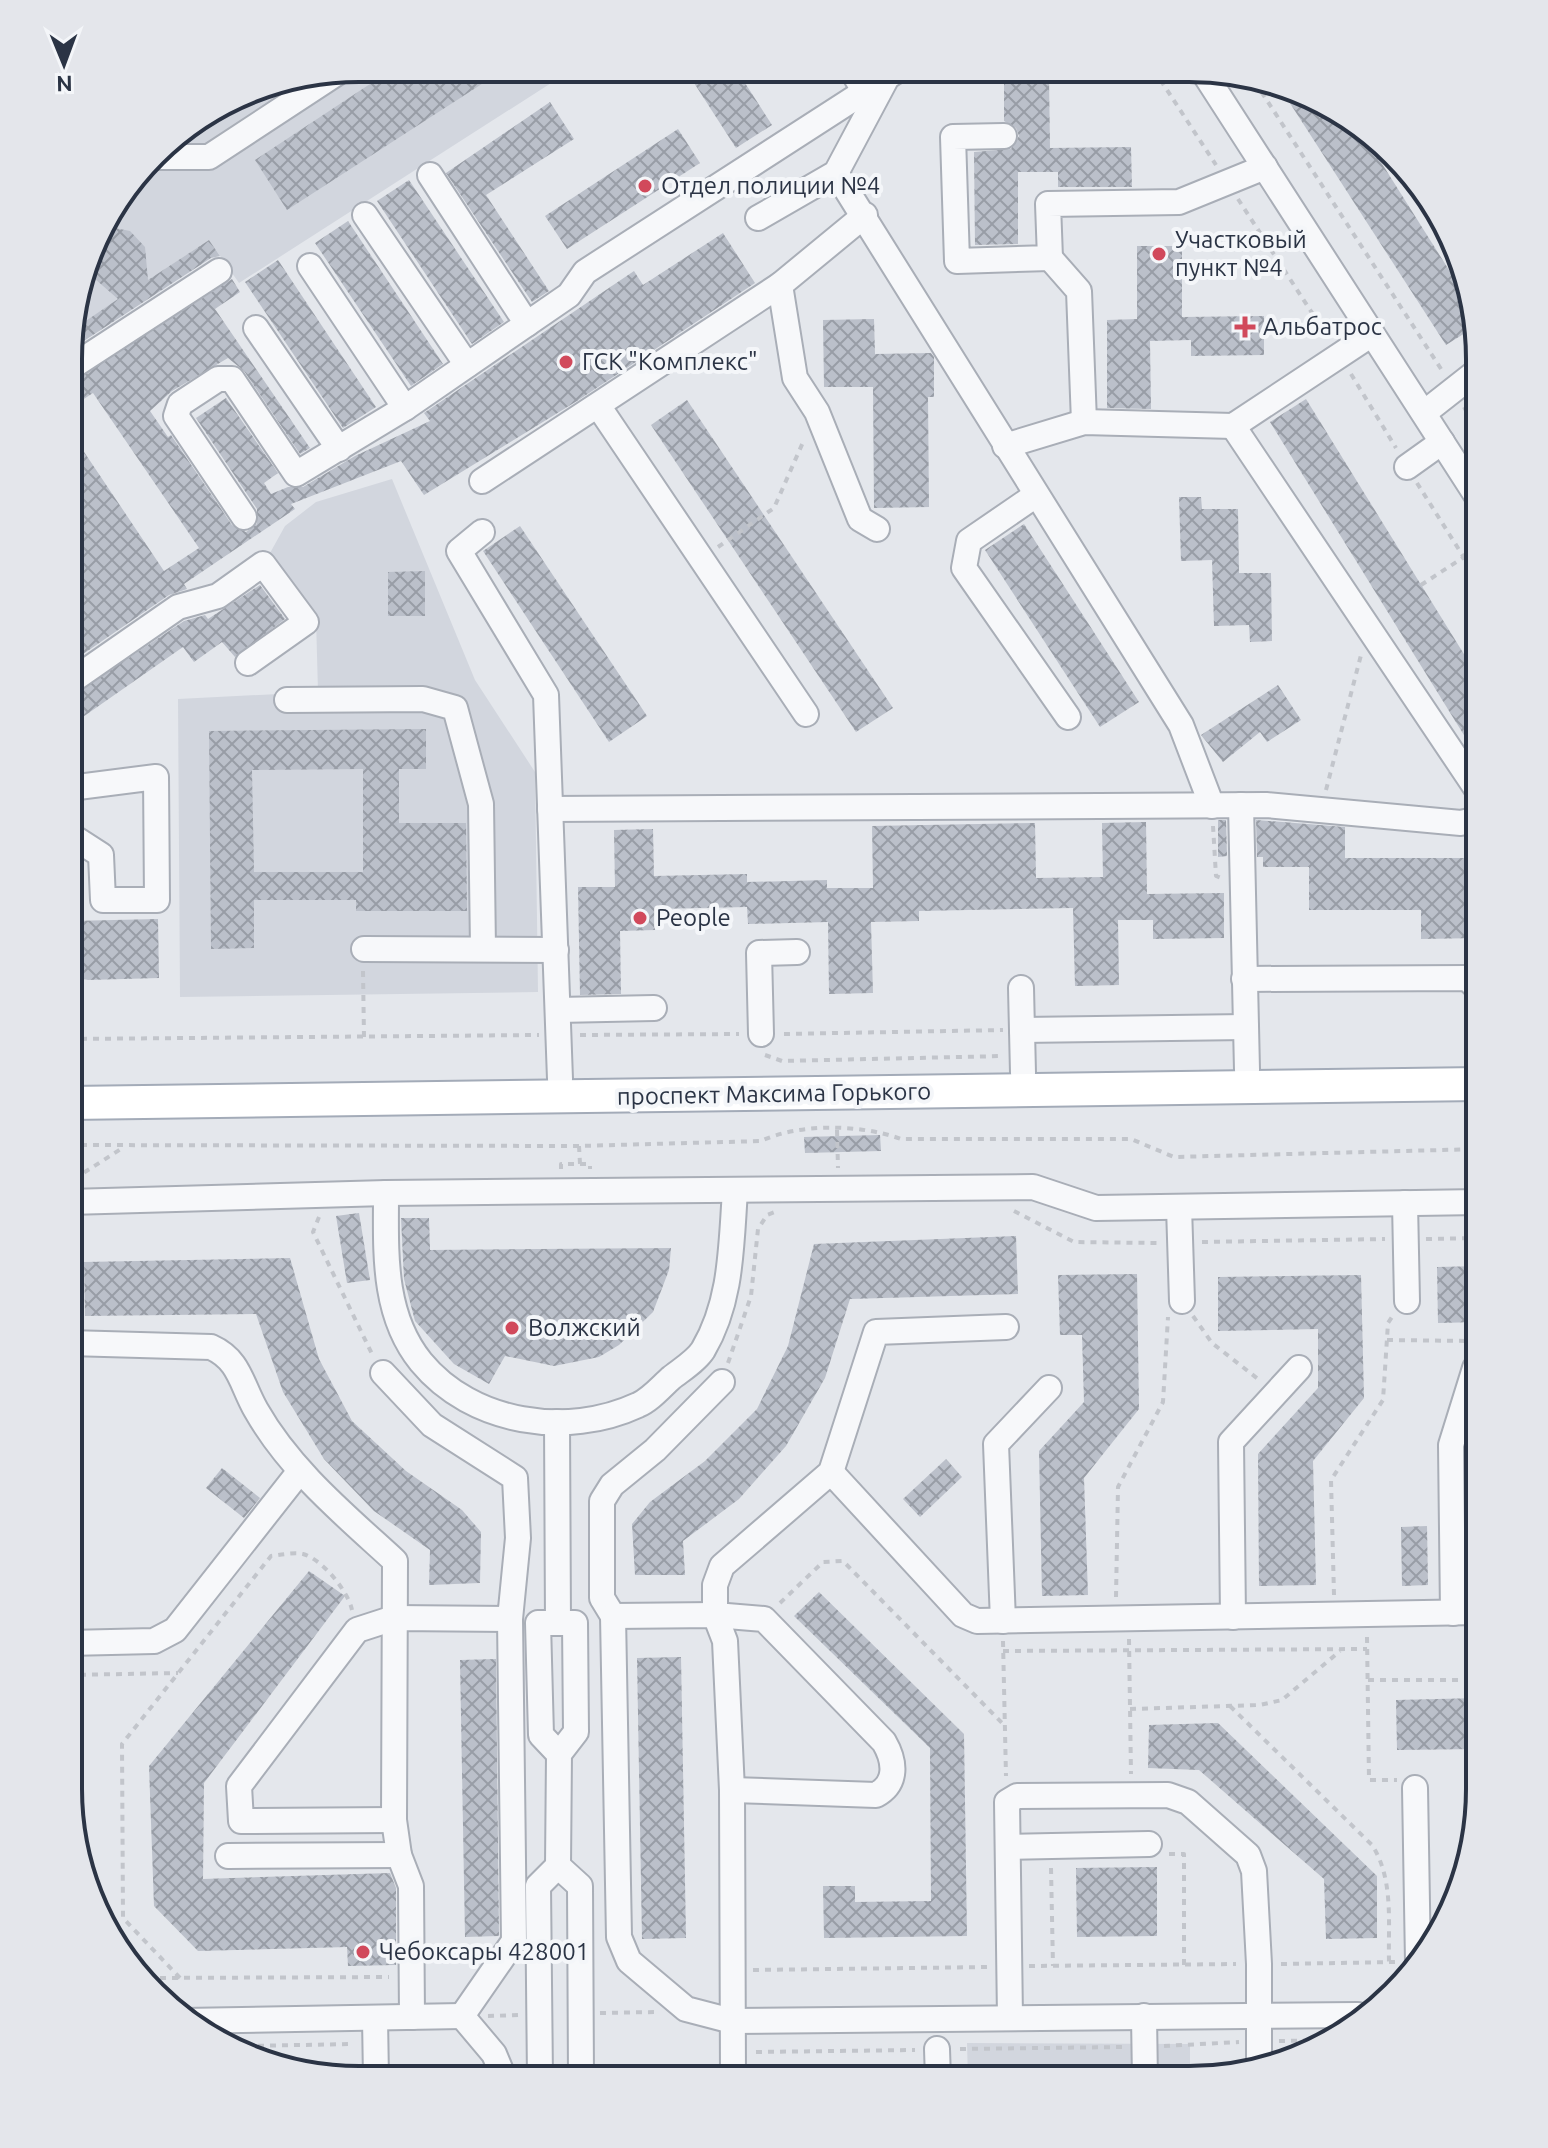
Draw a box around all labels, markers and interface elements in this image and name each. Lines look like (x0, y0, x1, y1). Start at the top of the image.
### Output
north arrow (24, 24, 104, 104)
text: N (56, 72, 73, 97)
place label: Отдел полиции №4 (661, 172, 880, 199)
marker: Отдел полиции №4 (636, 177, 654, 195)
place label: Участковый пункт №4 (1175, 226, 1307, 281)
marker: Участковый пункт №4 (1150, 245, 1168, 263)
place label: Альбатрос (1263, 313, 1382, 340)
marker: Альбатрос (1234, 316, 1256, 338)
place label: ГСК "Комплекс" (582, 348, 758, 375)
marker: ГСК "Комплекс" (557, 353, 575, 371)
place label: People (656, 904, 731, 931)
marker: People (631, 909, 649, 927)
street label: проспект Максима Горького (617, 1077, 931, 1110)
place label: Волжский (528, 1314, 641, 1341)
marker: Волжский (503, 1319, 521, 1337)
place label: Чебоксары 428001 (379, 1938, 589, 1965)
marker: Чебоксары 428001 (354, 1943, 372, 1961)

